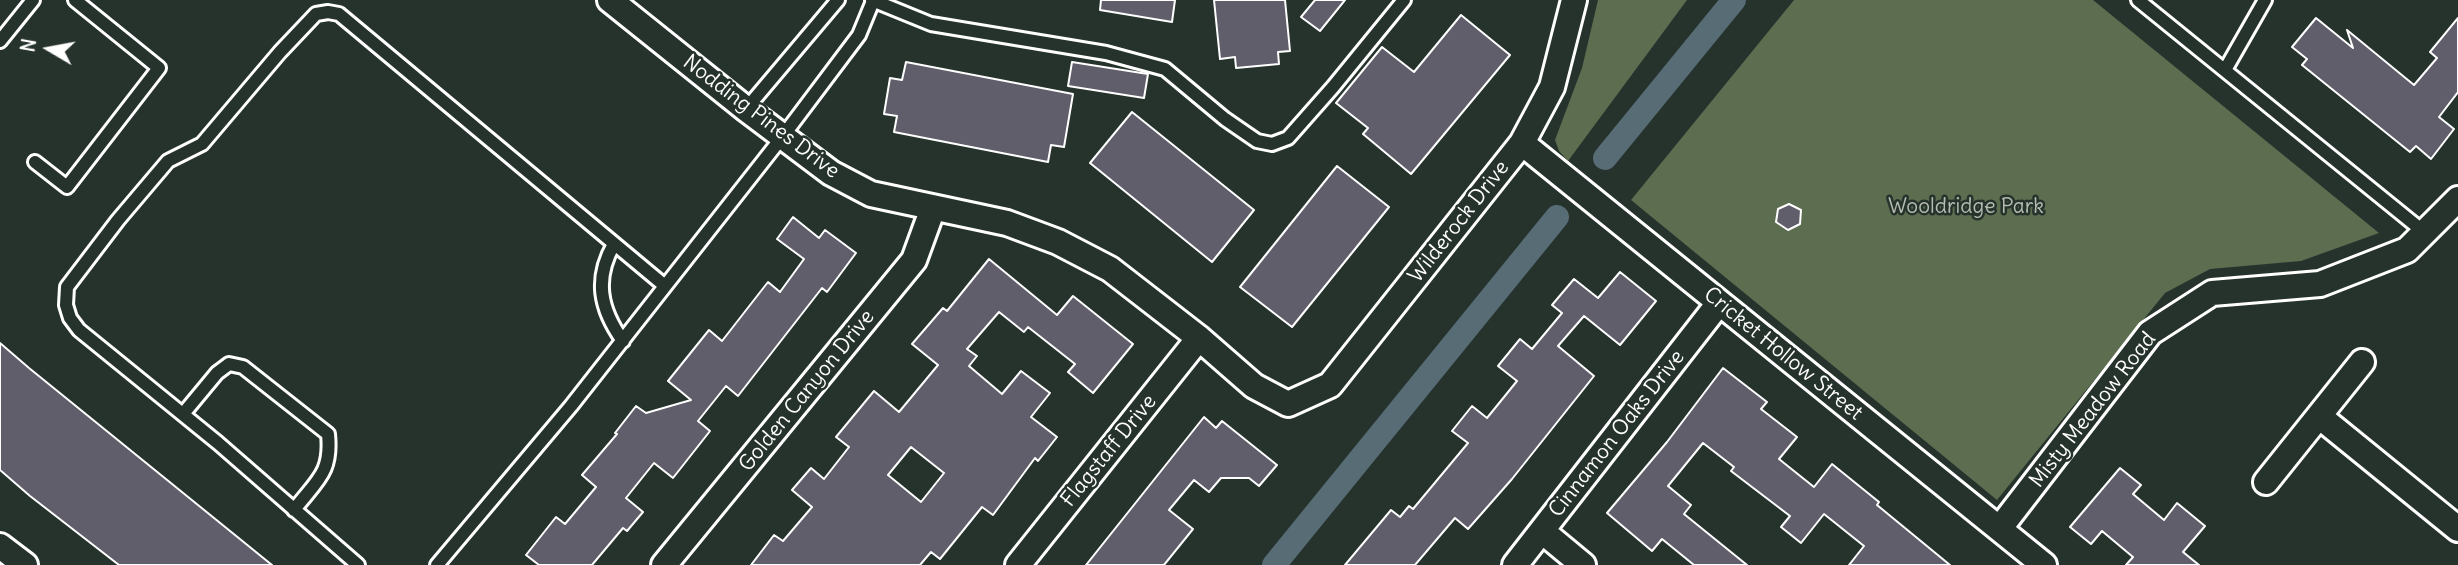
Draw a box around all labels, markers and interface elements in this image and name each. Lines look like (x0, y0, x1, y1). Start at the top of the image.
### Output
north arrow (14, 14, 84, 84)
text: N (15, 37, 41, 54)
street label: Nodding Pines Drive (678, 50, 844, 184)
street label: Wilderock Drive (1403, 156, 1515, 288)
park label: Wooldridge Park (1888, 194, 2044, 220)
street label: Cricket Hollow Street (1698, 282, 1868, 426)
street label: Golden Canyon Drive (734, 305, 880, 477)
street label: Misty Meadow Road (2025, 327, 2161, 493)
street label: Cinnamon Oaks Drive (1544, 345, 1690, 523)
street label: Flagstaff Drive (1056, 390, 1162, 512)

